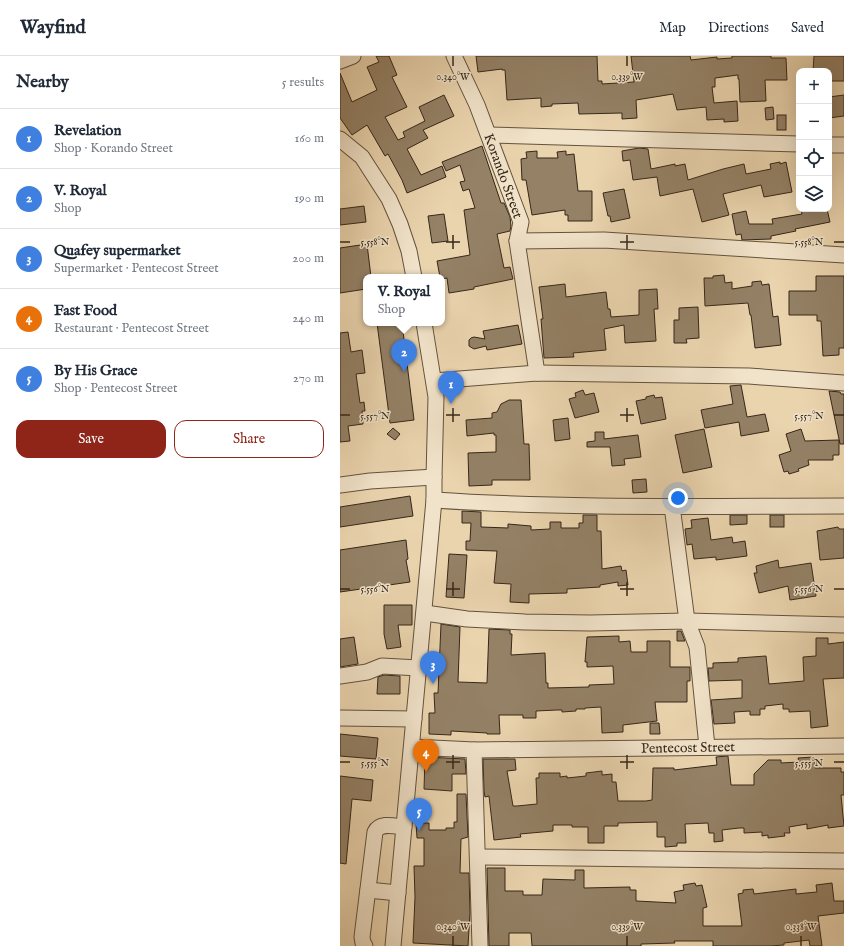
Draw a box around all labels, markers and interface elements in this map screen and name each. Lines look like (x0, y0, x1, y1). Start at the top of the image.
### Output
text: Wayfind (20, 16, 86, 40)
text: Map (659, 19, 686, 37)
text: Directions (708, 19, 769, 37)
text: Saved (791, 19, 824, 37)
map controls (796, 68, 832, 212)
button: + (796, 68, 832, 104)
text: 0.340°W (436, 71, 470, 84)
text: 0.339°W (611, 71, 643, 84)
text: Nearby (16, 72, 69, 93)
text: 5 results (282, 74, 324, 91)
button: − (796, 104, 832, 140)
text: Revelation (54, 121, 121, 140)
text: 1 (27, 130, 31, 147)
text: 160 m (294, 130, 324, 147)
street label: Korando Street (479, 131, 527, 221)
text: Shop · Korando Street (54, 140, 173, 157)
button: locate (796, 140, 832, 176)
button: layers (796, 176, 832, 212)
text: V. Royal (54, 181, 107, 200)
text: 2 (26, 190, 32, 207)
text: 190 m (294, 190, 324, 207)
text: Shop (54, 200, 82, 217)
text: 5.558°N (361, 236, 390, 249)
text: 5.558°N (795, 236, 824, 249)
text: Quafey supermarket (54, 241, 181, 260)
text: 3 (27, 250, 31, 267)
text: 200 m (292, 250, 324, 267)
text: Supermarket · Pentecost Street (54, 260, 219, 277)
popup (363, 274, 445, 326)
text: V. Royal (378, 282, 430, 301)
text: Fast Food (54, 301, 117, 320)
text: Shop (378, 301, 405, 318)
text: 4 (26, 310, 32, 327)
text: 240 m (292, 310, 324, 327)
text: Restaurant · Pentecost Street (54, 320, 209, 337)
pin: 2 (391, 339, 417, 372)
text: By His Grace (54, 361, 137, 380)
text: 5 (27, 370, 31, 387)
text: 270 m (293, 370, 324, 387)
pin: 1 (438, 371, 464, 404)
text: Shop · Pentecost Street (54, 380, 178, 397)
text: 5.557°N (360, 410, 390, 423)
text: 5.557°N (794, 410, 824, 423)
button: Save (16, 420, 166, 458)
button: Share (174, 420, 324, 458)
your location (668, 488, 688, 508)
text: 5.556°N (360, 583, 390, 596)
text: 5.556°N (794, 583, 824, 596)
pin: 3 (420, 651, 446, 684)
street label: Pentecost Street (641, 738, 735, 758)
pin: 4 (413, 739, 439, 772)
text: 5.555°N (361, 757, 390, 770)
text: 5.555°N (795, 757, 824, 770)
pin: 5 (406, 798, 432, 831)
text: 0.340°W (436, 921, 470, 934)
text: 0.339°W (611, 921, 643, 934)
text: 0.338°W (785, 921, 817, 934)

